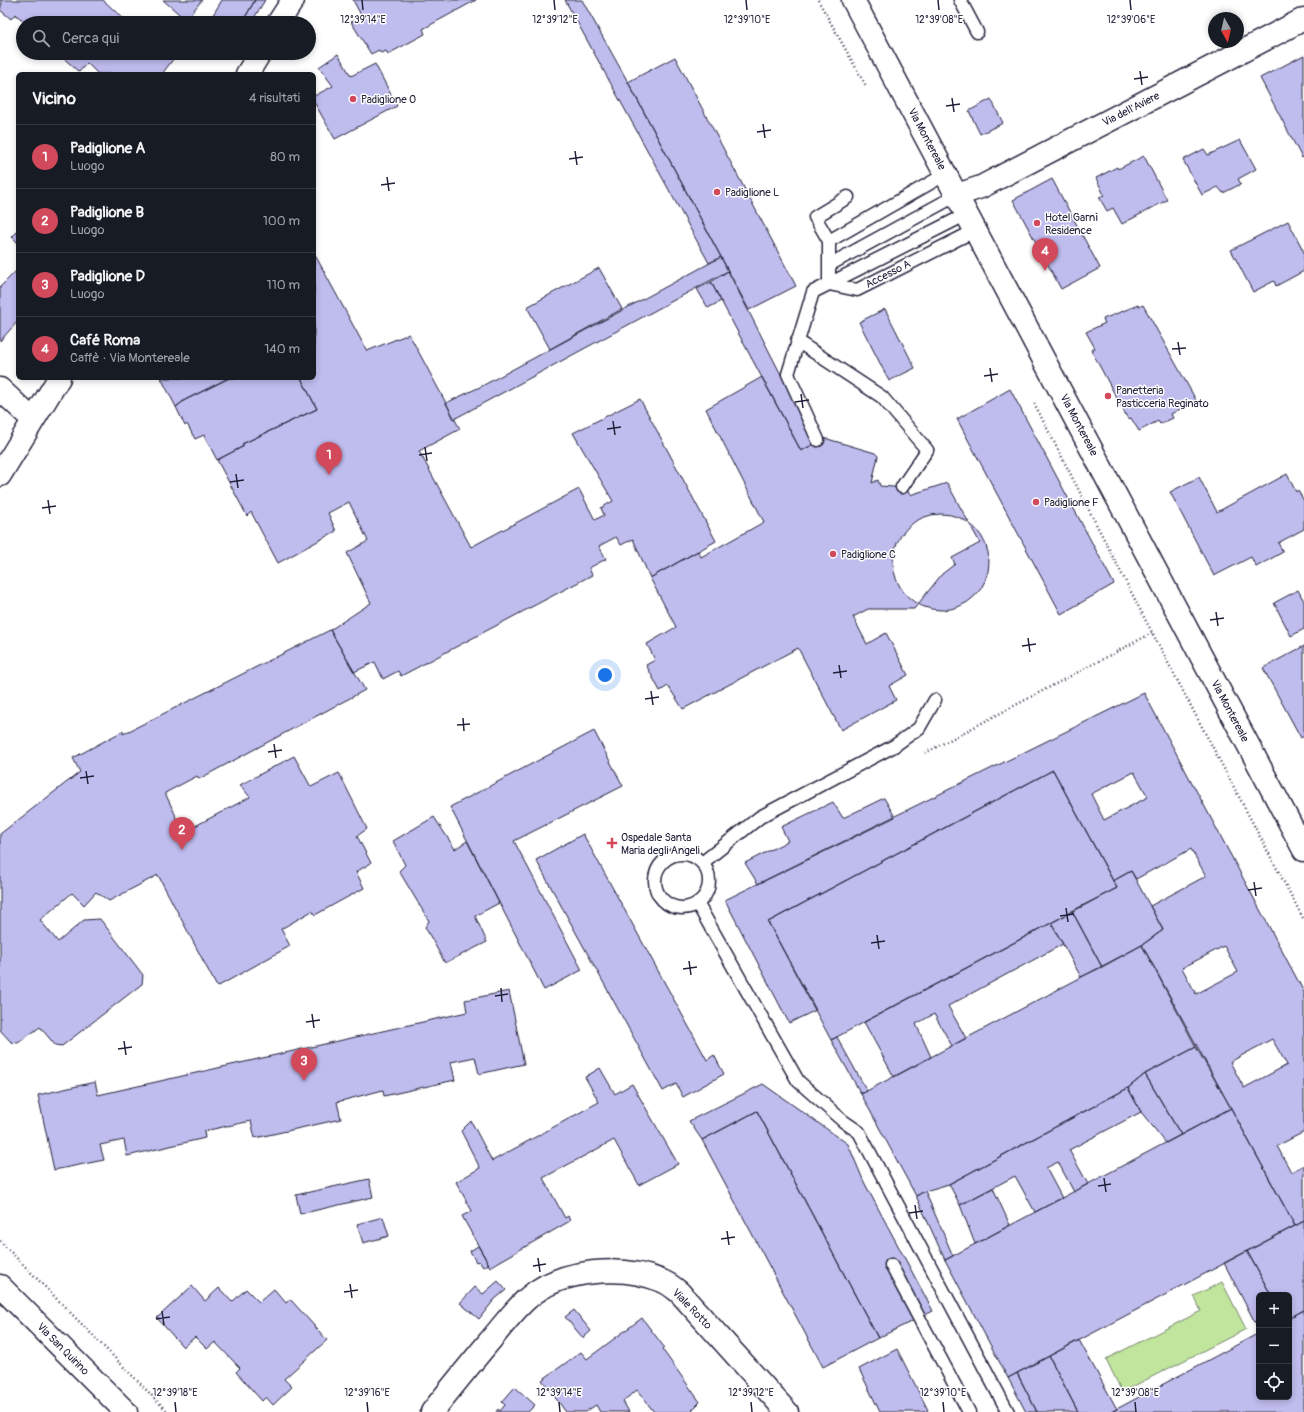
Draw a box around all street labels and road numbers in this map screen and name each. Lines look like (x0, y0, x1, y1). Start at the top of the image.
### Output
street label: Via dell'Aviere (1100, 89, 1162, 129)
street label: Via Montereale (905, 106, 949, 173)
street label: Accesso A (863, 257, 913, 291)
street label: Via Montereale (1057, 392, 1101, 459)
street label: Via Montereale (1208, 678, 1252, 745)
street label: Viale Rotto (670, 1286, 715, 1332)
street label: Via San Quirino (34, 1320, 92, 1378)

